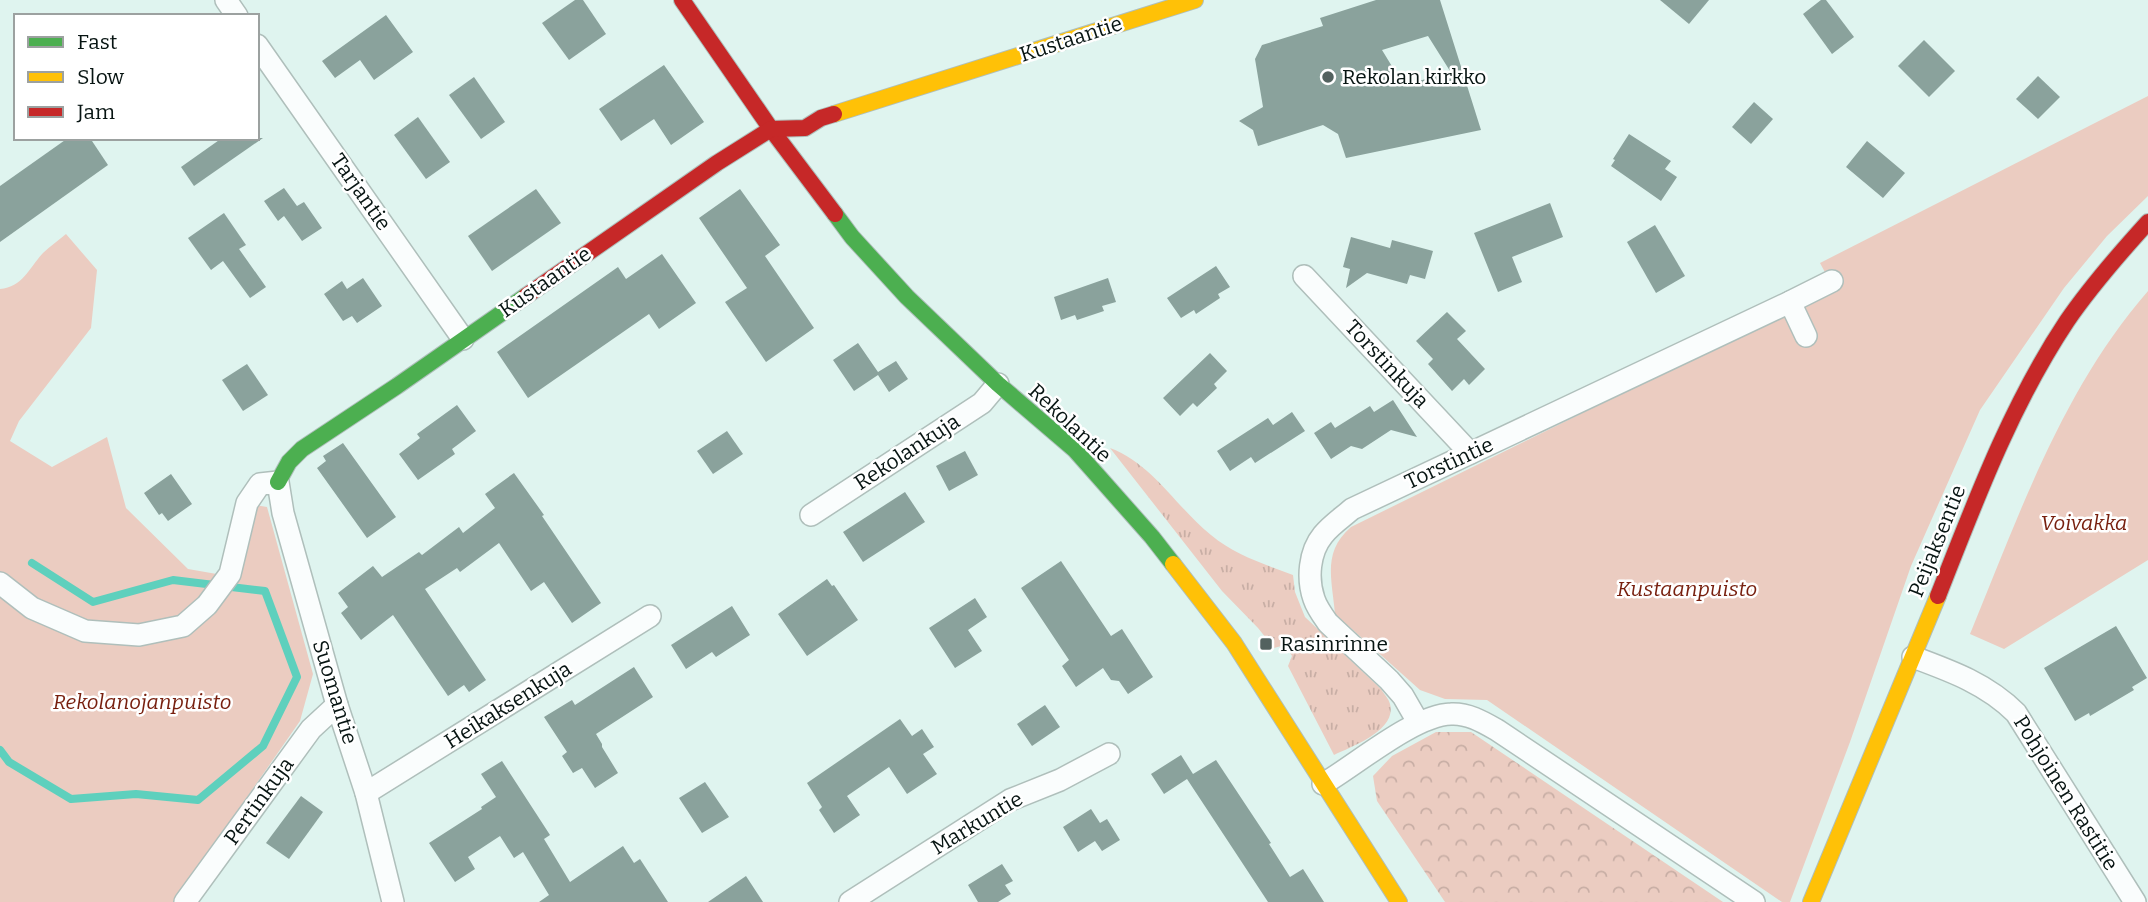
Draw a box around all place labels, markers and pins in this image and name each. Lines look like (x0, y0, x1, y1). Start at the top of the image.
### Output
place label: Rekolan kirkko (1342, 64, 1486, 90)
marker: Rekolan kirkko (1320, 69, 1336, 85)
place label: Rasinrinne (1280, 631, 1388, 657)
marker: Rasinrinne (1258, 636, 1274, 652)

